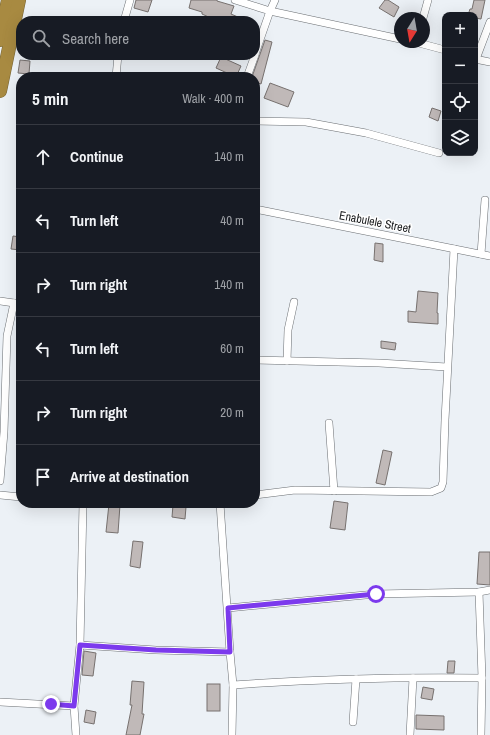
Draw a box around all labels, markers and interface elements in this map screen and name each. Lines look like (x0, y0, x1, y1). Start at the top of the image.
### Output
north arrow (394, 12, 430, 48)
map controls (442, 12, 478, 156)
button: + (442, 12, 478, 48)
search box (16, 16, 260, 60)
icon: search (30, 27, 52, 49)
text: Search here (62, 28, 129, 49)
button: − (442, 48, 478, 84)
button: locate (442, 84, 478, 120)
text: 5 min (32, 87, 68, 110)
text: Walk · 400 m (182, 90, 244, 107)
button: layers (442, 120, 478, 156)
icon: ahead (32, 146, 54, 168)
text: Continue (70, 146, 123, 167)
text: 140 m (214, 148, 244, 165)
street label: Enabulele Street (338, 207, 412, 237)
icon: left (32, 210, 54, 232)
text: Turn left (70, 210, 118, 231)
text: 40 m (220, 212, 244, 229)
icon: right (32, 274, 54, 296)
text: Turn right (70, 274, 127, 295)
text: 140 m (214, 276, 244, 293)
icon: left (32, 338, 54, 360)
text: Turn left (70, 338, 118, 359)
text: 60 m (220, 340, 244, 357)
icon: right (32, 402, 54, 424)
text: Turn right (70, 402, 127, 423)
text: 20 m (220, 404, 244, 421)
icon: arrive (32, 466, 54, 488)
text: Arrive at destination (70, 466, 189, 487)
route start (367, 585, 385, 603)
route end (42, 695, 60, 713)

